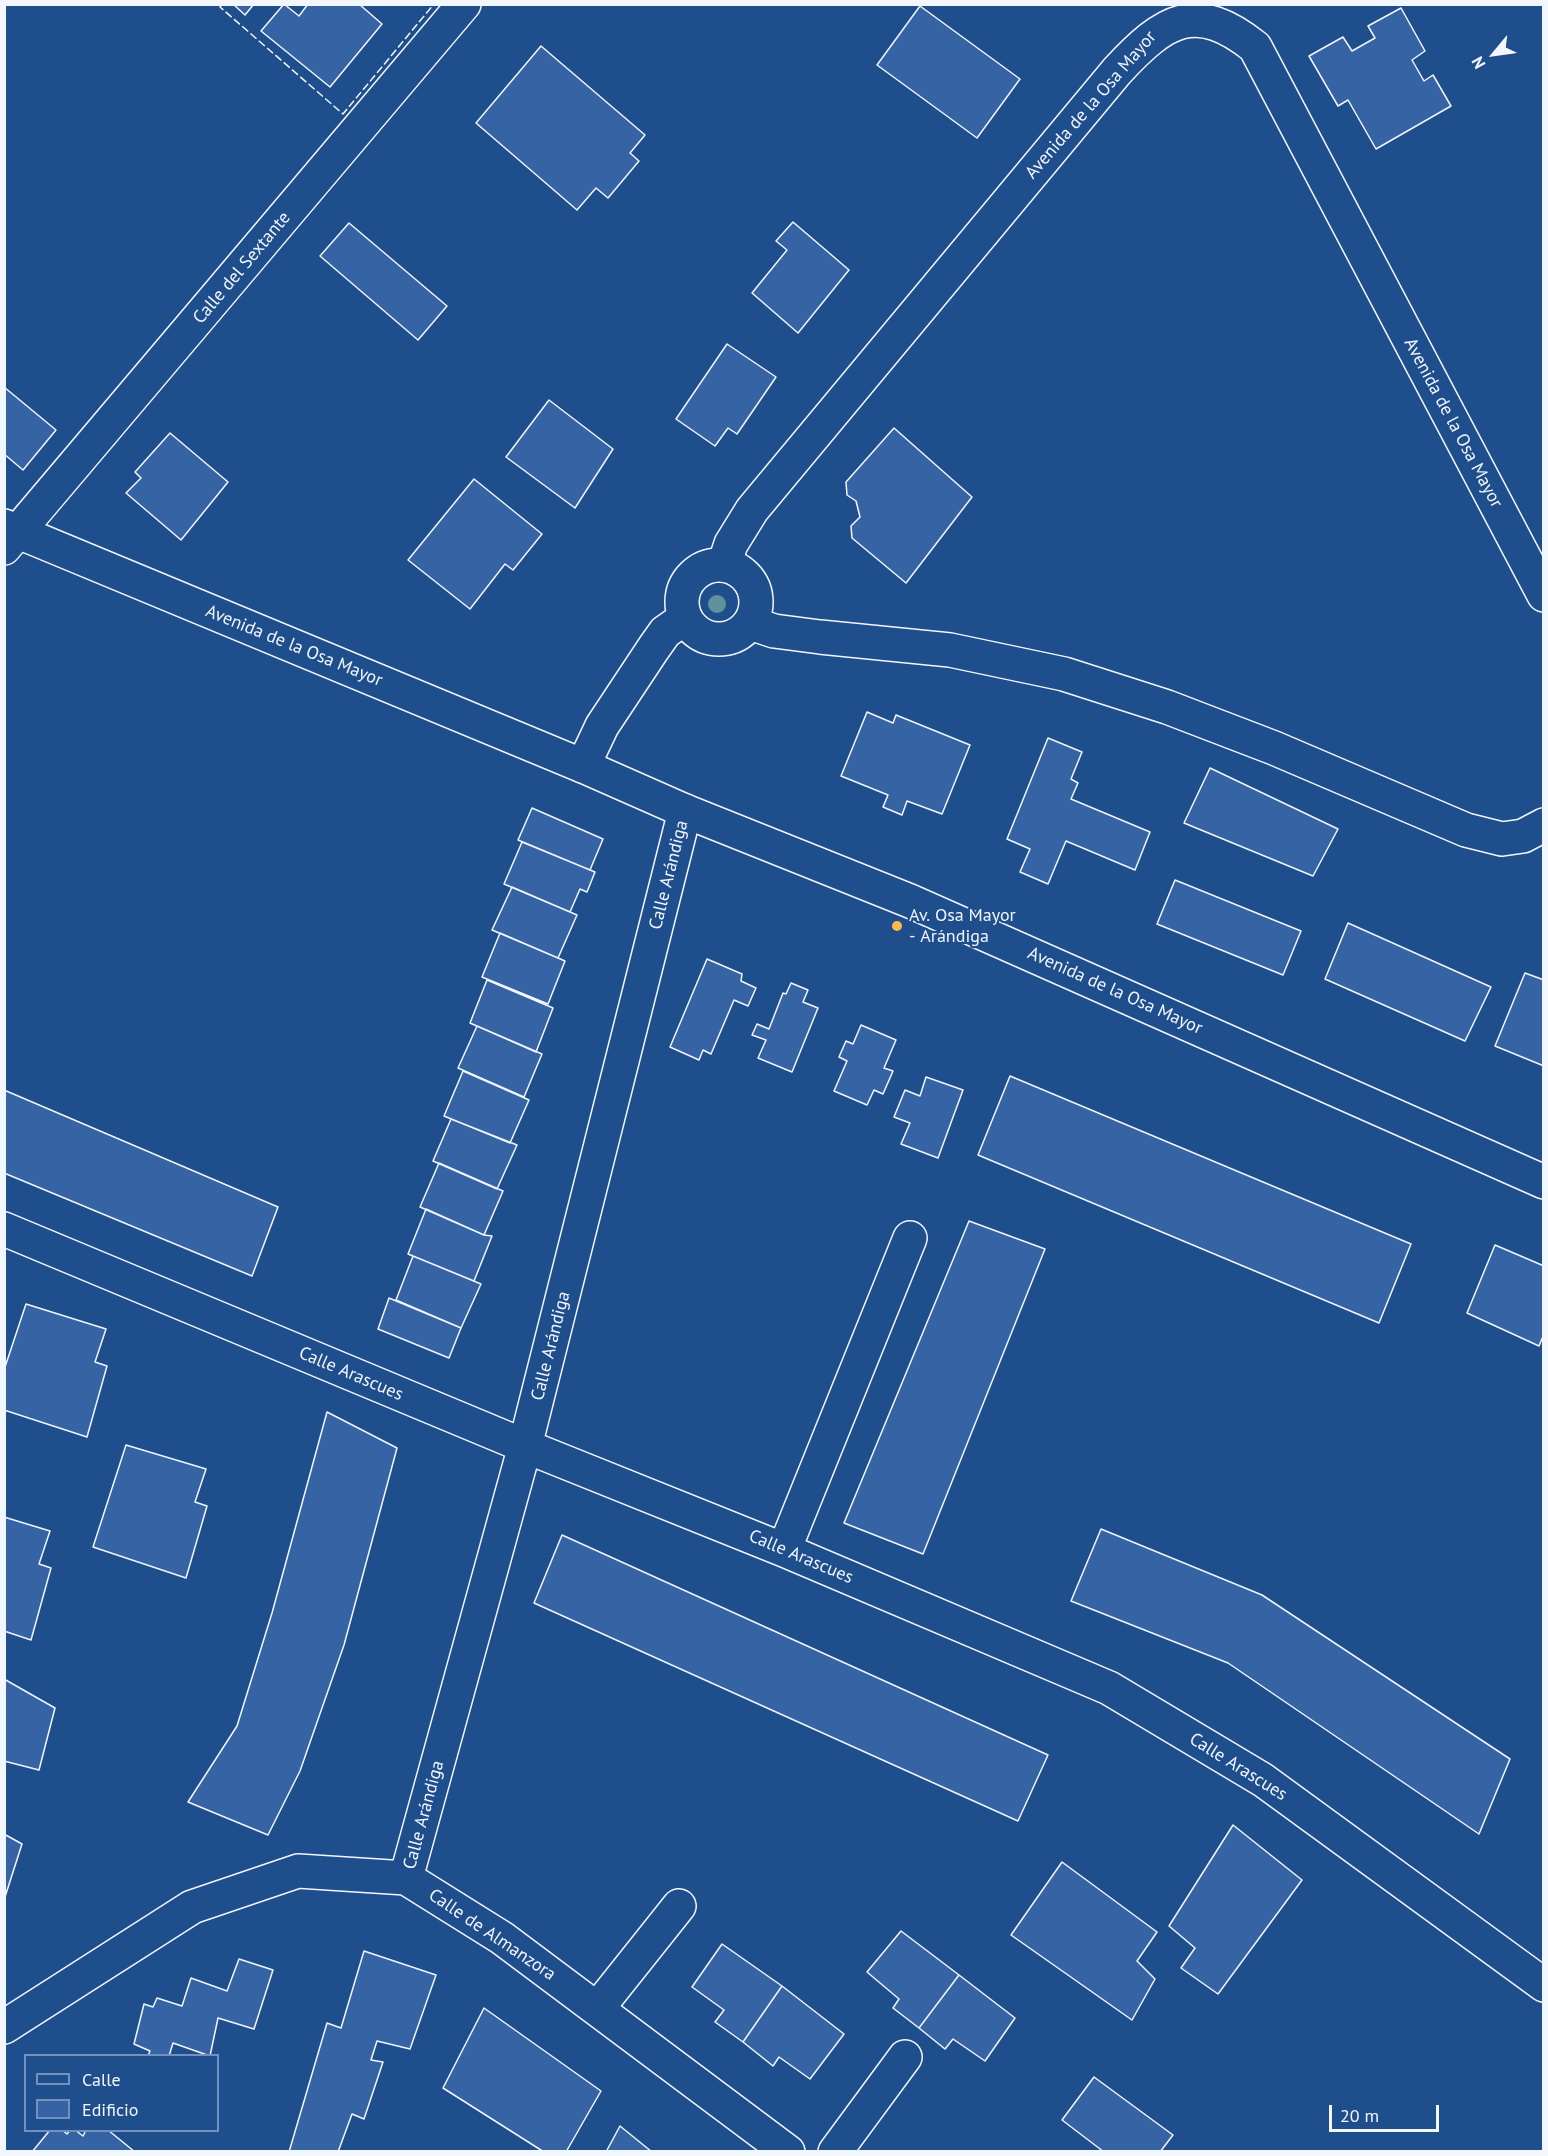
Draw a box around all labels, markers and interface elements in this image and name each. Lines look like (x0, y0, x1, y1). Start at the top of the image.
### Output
north arrow (1464, 24, 1524, 84)
street label: Avenida de la Osa Mayor (1021, 27, 1161, 183)
text: N (1467, 53, 1490, 72)
street label: Calle del Sextante (189, 208, 295, 328)
street label: Avenida de la Osa Mayor (1399, 334, 1507, 512)
street label: Avenida de la Osa Mayor (202, 601, 386, 691)
street label: Calle Arándiga (645, 818, 693, 932)
place label: Av. Osa Mayor - Arándiga (909, 905, 1016, 948)
marker: Av. Osa Mayor - Arándiga (890, 919, 904, 933)
street label: Avenida de la Osa Mayor (1024, 943, 1206, 1039)
street label: Calle Arándiga (527, 1289, 575, 1403)
street label: Calle Arascues (296, 1342, 406, 1406)
street label: Calle Arascues (746, 1525, 856, 1589)
street label: Calle Arascues (1185, 1728, 1291, 1806)
street label: Calle Arándiga (399, 1758, 449, 1872)
street label: Calle de Almanzora (424, 1884, 560, 1986)
legend (24, 2054, 219, 2132)
text: Calle (82, 2068, 121, 2091)
scale bar (1332, 2093, 1442, 2131)
text: Edificio (82, 2098, 138, 2121)
text: 20 m (1340, 2104, 1379, 2127)

